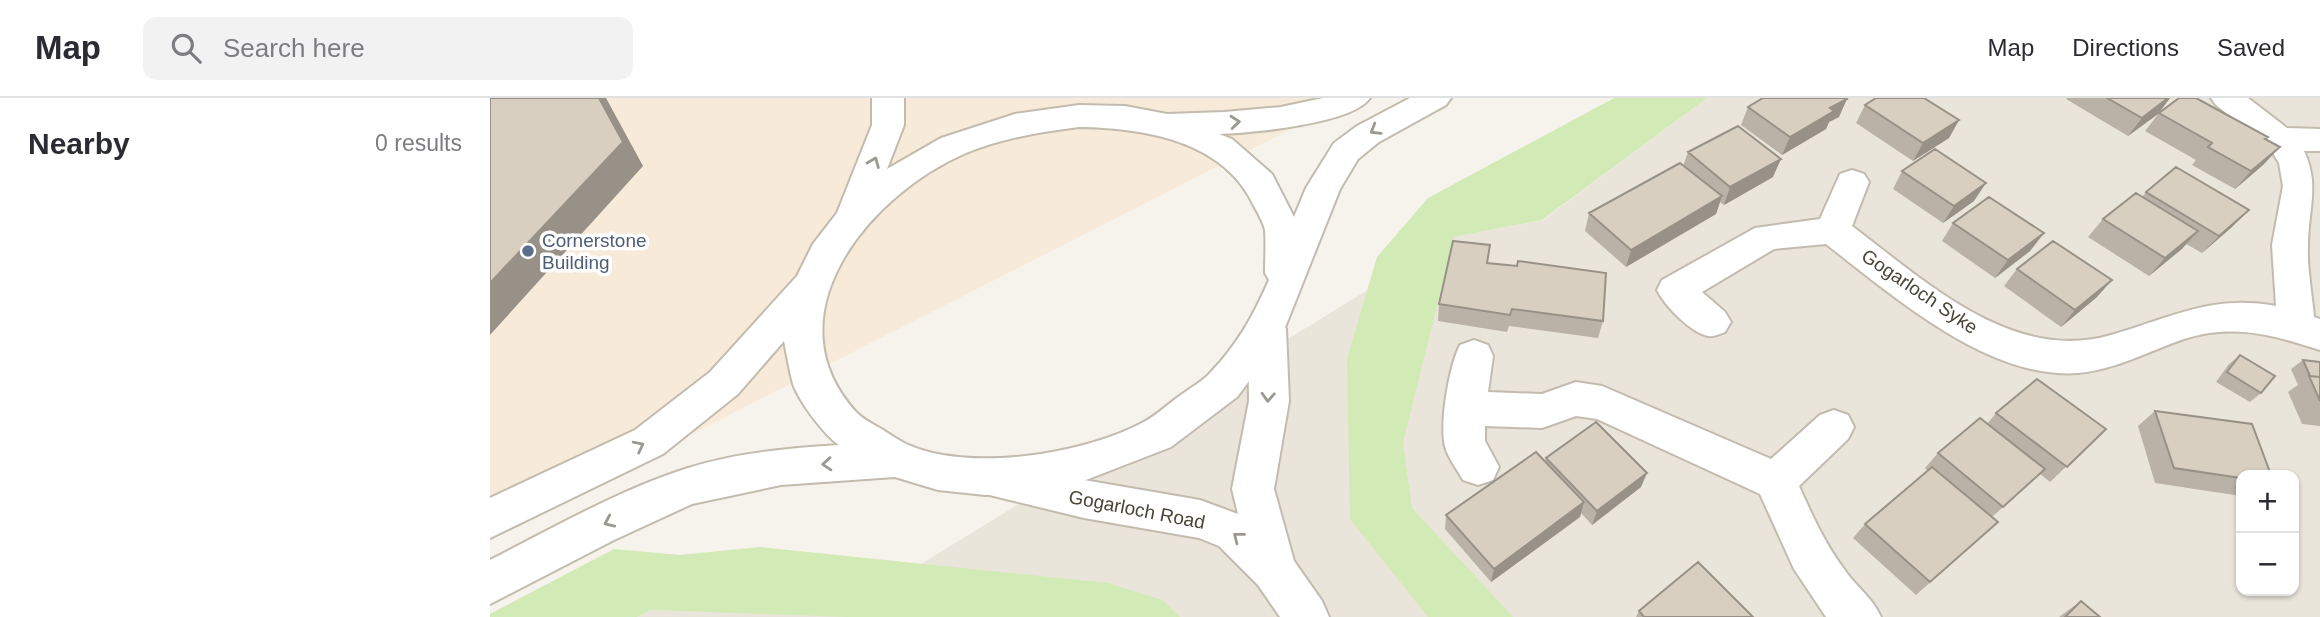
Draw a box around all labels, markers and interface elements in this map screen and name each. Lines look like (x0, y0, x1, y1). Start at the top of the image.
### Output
search box (143, 17, 633, 80)
text: Map (35, 29, 101, 66)
icon: search (167, 29, 205, 67)
text: Search here (223, 33, 365, 63)
text: Map (1988, 34, 2034, 61)
text: Directions (2072, 34, 2179, 61)
text: Saved (2217, 34, 2285, 61)
one-way arrow (1230, 115, 1241, 130)
one-way arrow (1370, 122, 1383, 135)
text: Nearby (28, 127, 130, 160)
text: 0 results (375, 130, 462, 156)
one-way arrow (865, 156, 879, 168)
place label: Cornerstone Building (542, 230, 647, 273)
marker: Cornerstone Building (520, 243, 536, 259)
street label: Gogarloch Syke (1858, 245, 1982, 338)
one-way arrow (1261, 392, 1276, 403)
one-way arrow (632, 441, 645, 455)
one-way arrow (821, 456, 832, 471)
map controls (2236, 470, 2299, 596)
button: + (2236, 470, 2299, 533)
street label: Gogarloch Road (1067, 486, 1207, 533)
one-way arrow (604, 514, 616, 528)
one-way arrow (1233, 533, 1245, 546)
button: − (2236, 533, 2299, 596)

